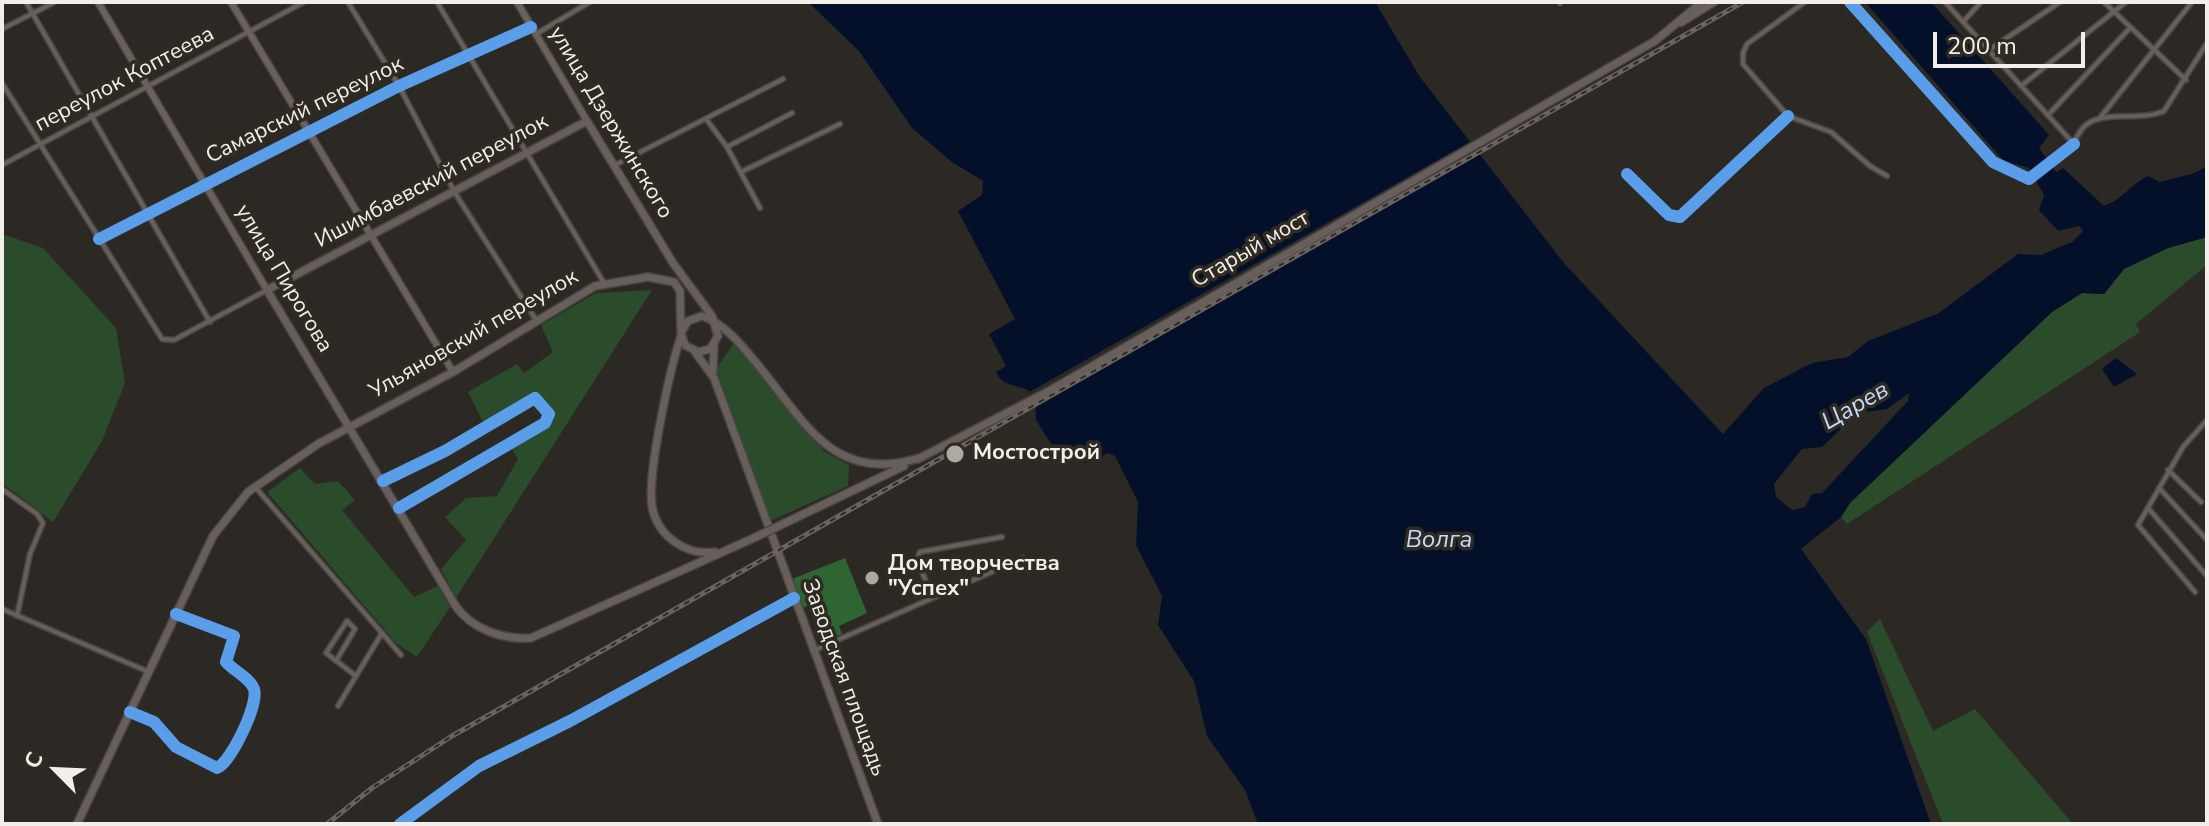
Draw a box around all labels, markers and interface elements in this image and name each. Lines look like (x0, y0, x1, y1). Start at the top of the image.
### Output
scale bar (1937, 16, 2089, 66)
street label: переулок Коптеева (31, 22, 219, 138)
street label: улица Дзержинского (542, 22, 678, 224)
text: 200 m (1947, 30, 2017, 62)
street label: Самарский переулок (202, 52, 408, 170)
street label: Ишимбаевский переулок (311, 109, 553, 255)
street label: улица Пирогова (228, 200, 338, 358)
street label: Старый мост (1188, 206, 1314, 294)
street label: Ульяновский переулок (365, 264, 583, 406)
water label: Царев (1817, 376, 1895, 438)
place label: Мостострой (973, 441, 1100, 467)
marker: Мостострой (944, 443, 966, 465)
water label: Волга (1406, 527, 1472, 555)
place label: Дом творчества "Успех" (888, 552, 1060, 604)
marker: Дом творчества "Успех" (863, 569, 881, 587)
street label: Заводская площадь (795, 576, 891, 780)
north arrow (16, 730, 96, 810)
text: С (17, 747, 51, 773)

